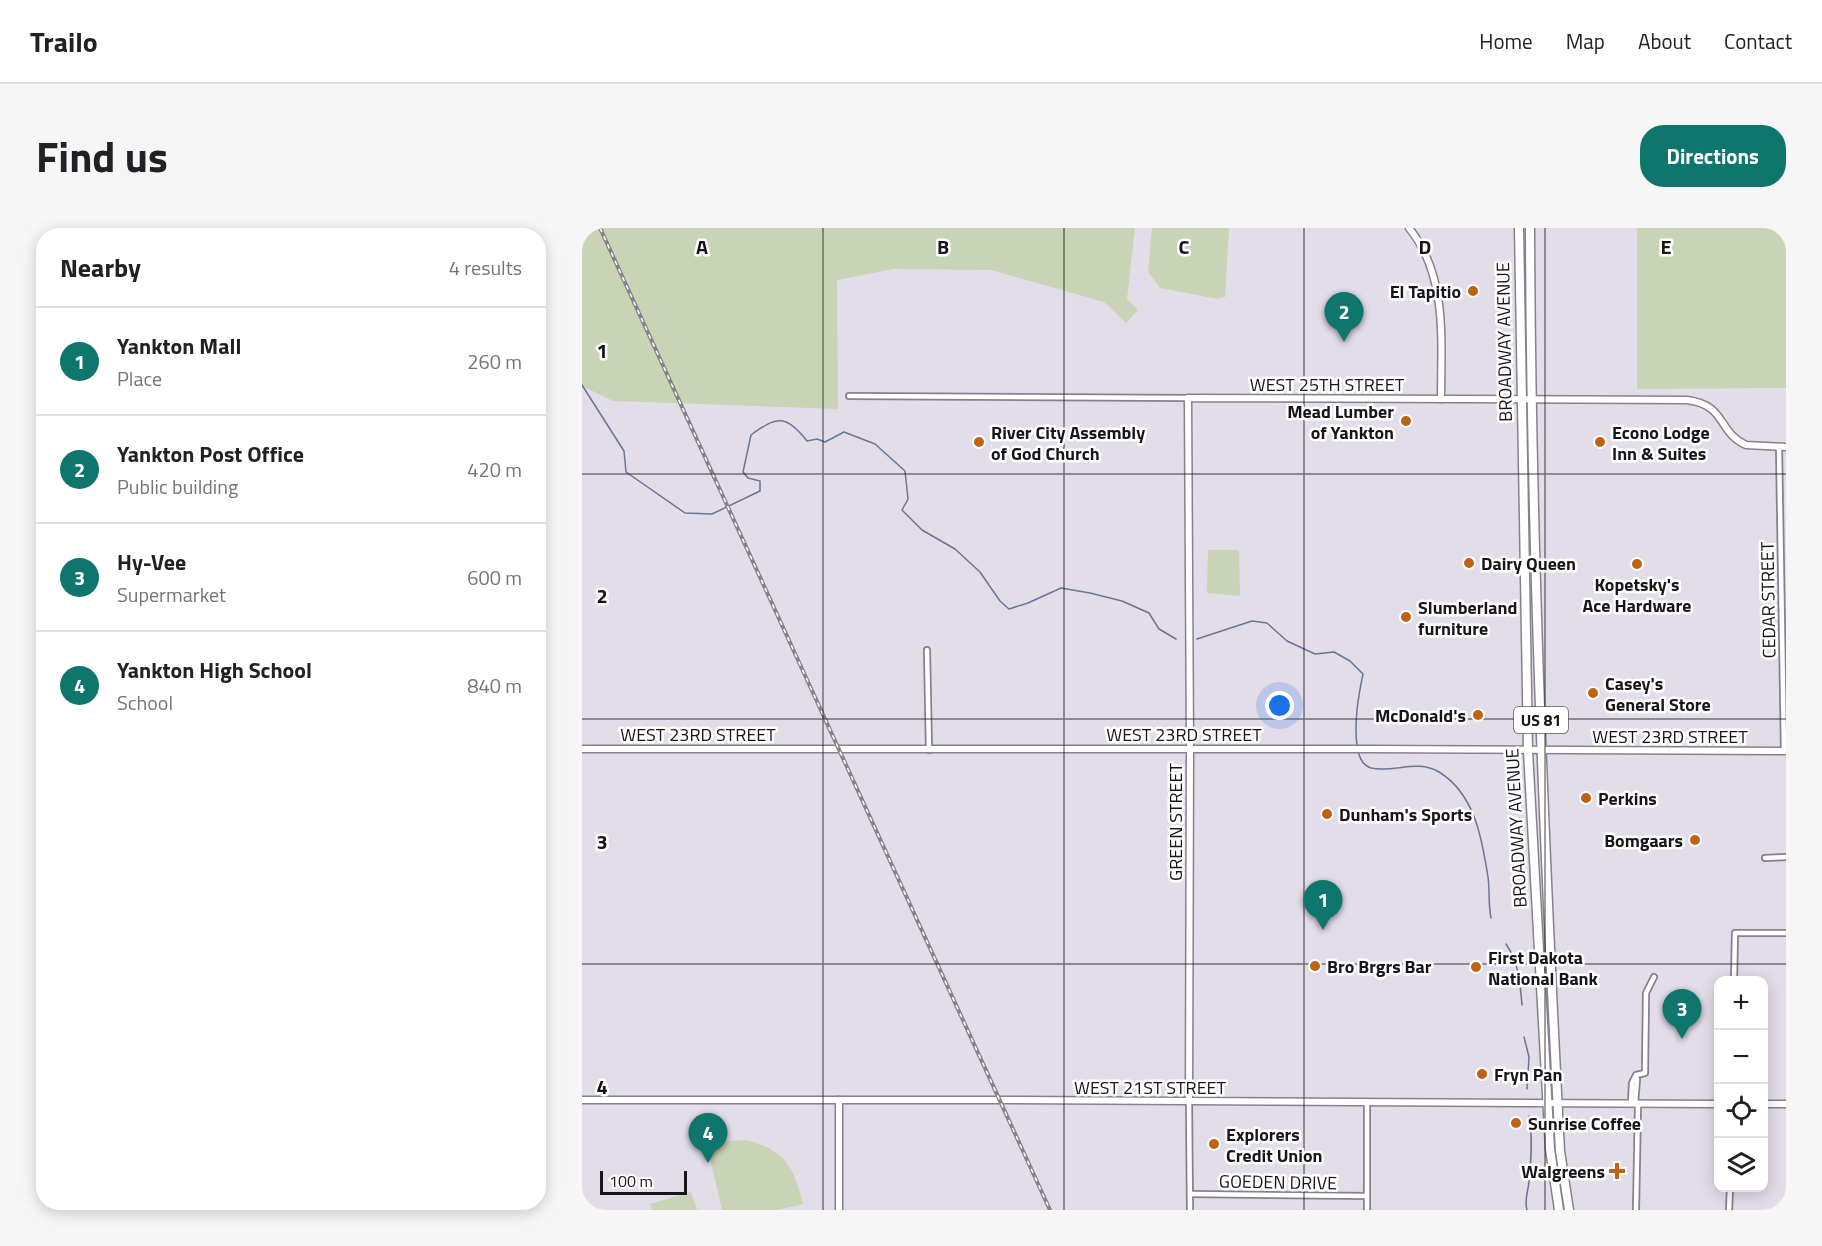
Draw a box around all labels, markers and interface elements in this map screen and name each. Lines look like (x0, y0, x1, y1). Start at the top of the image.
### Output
text: Trailo (30, 20, 98, 63)
text: Home (1479, 25, 1533, 57)
text: Map (1566, 25, 1605, 57)
text: About (1638, 25, 1691, 57)
text: Contact (1724, 25, 1792, 57)
text: Find us (36, 124, 168, 188)
button: Directions (1640, 125, 1786, 187)
text: A (696, 231, 708, 262)
text: B (937, 231, 949, 262)
text: C (1179, 231, 1190, 262)
text: D (1419, 231, 1431, 262)
text: E (1660, 231, 1672, 262)
text: Nearby (60, 248, 141, 287)
text: 4 results (449, 252, 522, 283)
street label: BROADWAY AVENUE (1489, 262, 1519, 422)
place label: El Tapitio (1390, 278, 1461, 305)
marker: El Tapitio (1466, 284, 1480, 298)
pin: 2 (1324, 292, 1364, 342)
text: Yankton Mall (117, 329, 241, 363)
text: 1 (596, 335, 608, 366)
text: 1 (74, 346, 85, 377)
text: 260 m (467, 346, 522, 377)
text: Place (117, 363, 162, 394)
street label: WEST 25TH STREET (1250, 371, 1405, 398)
place label: Mead Lumber of Yankton (1287, 398, 1394, 446)
marker: Mead Lumber of Yankton (1399, 414, 1413, 428)
place label: River City Assembly of God Church (991, 419, 1145, 467)
place label: Econo Lodge Inn & Suites (1612, 419, 1710, 467)
marker: River City Assembly of God Church (972, 435, 986, 449)
marker: Econo Lodge Inn & Suites (1593, 435, 1607, 449)
text: Yankton Post Office (117, 437, 304, 471)
text: 2 (74, 454, 85, 485)
text: 420 m (467, 454, 522, 485)
text: Public building (117, 471, 238, 502)
street label: CEDAR STREET (1753, 541, 1783, 659)
text: Hy-Vee (117, 545, 186, 579)
place label: Dairy Queen (1481, 550, 1576, 577)
marker: Dairy Queen (1462, 556, 1476, 570)
marker: Kopetsky's Ace Hardware (1630, 557, 1644, 571)
text: 3 (74, 562, 85, 593)
text: 600 m (467, 562, 522, 593)
place label: Kopetsky's Ace Hardware (1583, 571, 1691, 619)
text: Supermarket (117, 579, 226, 610)
text: 2 (596, 580, 608, 611)
place label: Slumberland furniture (1418, 594, 1517, 642)
marker: Slumberland furniture (1399, 610, 1413, 624)
text: Yankton High School (117, 653, 312, 687)
text: 4 (74, 670, 85, 701)
text: 840 m (467, 670, 522, 701)
place label: Casey's General Store (1605, 670, 1711, 718)
marker: Casey's General Store (1586, 686, 1600, 700)
text: School (117, 687, 173, 718)
your location (1265, 691, 1294, 720)
place label: McDonald's (1375, 702, 1466, 729)
road number: US 81 (1514, 707, 1568, 733)
marker: McDonald's (1471, 708, 1485, 722)
street label: WEST 23RD STREET (620, 721, 776, 748)
street label: WEST 23RD STREET (1106, 721, 1262, 748)
street label: WEST 23RD STREET (1592, 723, 1748, 750)
street label: BROADWAY AVENUE (1498, 748, 1534, 908)
street label: GREEN STREET (1162, 763, 1189, 881)
place label: Perkins (1598, 785, 1657, 812)
marker: Perkins (1579, 791, 1593, 805)
place label: Dunham's Sports (1339, 801, 1472, 828)
marker: Dunham's Sports (1320, 807, 1334, 821)
text: 3 (596, 826, 608, 857)
place label: Bomgaars (1604, 827, 1683, 854)
marker: Bomgaars (1688, 833, 1702, 847)
pin: 1 (1304, 880, 1342, 930)
place label: First Dakota National Bank (1488, 944, 1599, 992)
place label: Bro Brgrs Bar (1327, 953, 1432, 980)
marker: Bro Brgrs Bar (1308, 959, 1322, 973)
marker: First Dakota National Bank (1469, 960, 1483, 974)
map controls (1714, 976, 1768, 1192)
button: + (1714, 976, 1768, 1030)
pin: 3 (1662, 990, 1702, 1039)
button: − (1714, 1030, 1768, 1084)
place label: Fryn Pan (1494, 1061, 1563, 1088)
marker: Fryn Pan (1475, 1067, 1489, 1081)
text: 4 (596, 1071, 608, 1102)
street label: WEST 21ST STREET (1074, 1074, 1227, 1101)
button: locate (1714, 1084, 1768, 1138)
place label: Sunrise Coffee (1528, 1110, 1641, 1137)
pin: 4 (688, 1114, 728, 1163)
marker: Sunrise Coffee (1509, 1116, 1523, 1130)
place label: Explorers Credit Union (1226, 1121, 1323, 1169)
marker: Explorers Credit Union (1207, 1137, 1221, 1151)
button: layers (1714, 1138, 1768, 1192)
place label: Walgreens (1521, 1158, 1605, 1185)
marker: Walgreens (1610, 1164, 1624, 1178)
street label: GOEDEN DRIVE (1219, 1167, 1337, 1197)
scale bar (600, 1168, 687, 1196)
text: 100 m (609, 1169, 653, 1193)

